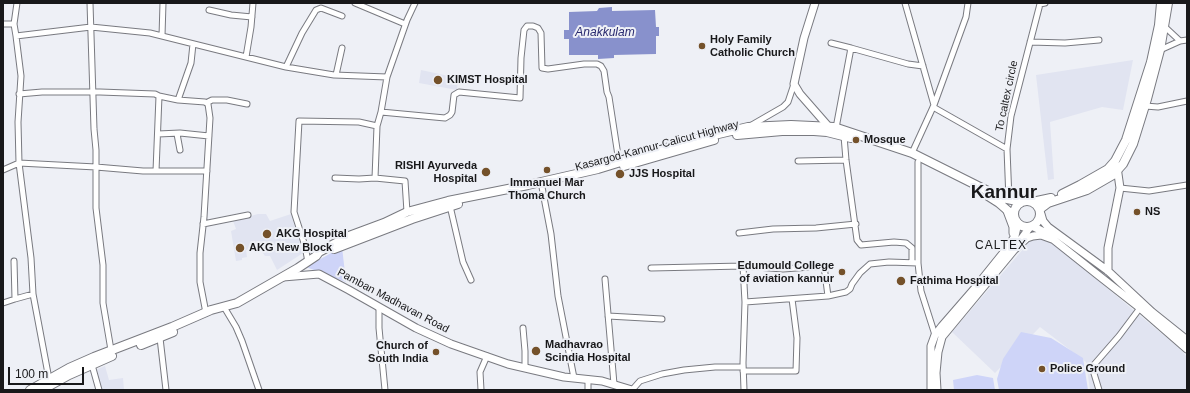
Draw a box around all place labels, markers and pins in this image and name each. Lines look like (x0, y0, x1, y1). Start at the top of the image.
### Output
place label: Holy Family Catholic Church (710, 33, 795, 59)
marker: Holy Family Catholic Church (697, 41, 707, 51)
place label: KIMST Hospital (447, 73, 528, 87)
marker: KIMST Hospital (432, 74, 444, 86)
place label: Mosque (864, 133, 906, 147)
marker: Mosque (851, 135, 861, 145)
place label: RISHI Ayurveda Hospital (395, 159, 477, 185)
marker: Immanuel Mar Thoma Church (542, 165, 552, 175)
marker: RISHI Ayurveda Hospital (480, 166, 492, 178)
place label: JJS Hospital (629, 167, 695, 181)
marker: JJS Hospital (614, 168, 626, 180)
place label: Immanuel Mar Thoma Church (508, 176, 586, 202)
place label: NS (1145, 205, 1160, 219)
marker: NS (1132, 207, 1142, 217)
place label: AKG Hospital (276, 227, 347, 241)
marker: AKG Hospital (261, 228, 273, 240)
place label: AKG New Block (249, 241, 332, 255)
marker: AKG New Block (234, 242, 246, 254)
place label: Edumould College of aviation kannur (737, 259, 834, 285)
marker: Edumould College of aviation kannur (837, 267, 847, 277)
place label: Fathima Hospital (910, 274, 999, 288)
marker: Fathima Hospital (895, 275, 907, 287)
place label: Madhavrao Scindia Hospital (545, 338, 631, 364)
place label: Church of South India (368, 339, 428, 365)
marker: Madhavrao Scindia Hospital (530, 345, 542, 357)
marker: Church of South India (431, 347, 441, 357)
place label: Police Ground (1050, 362, 1125, 376)
marker: Police Ground (1037, 364, 1047, 374)

